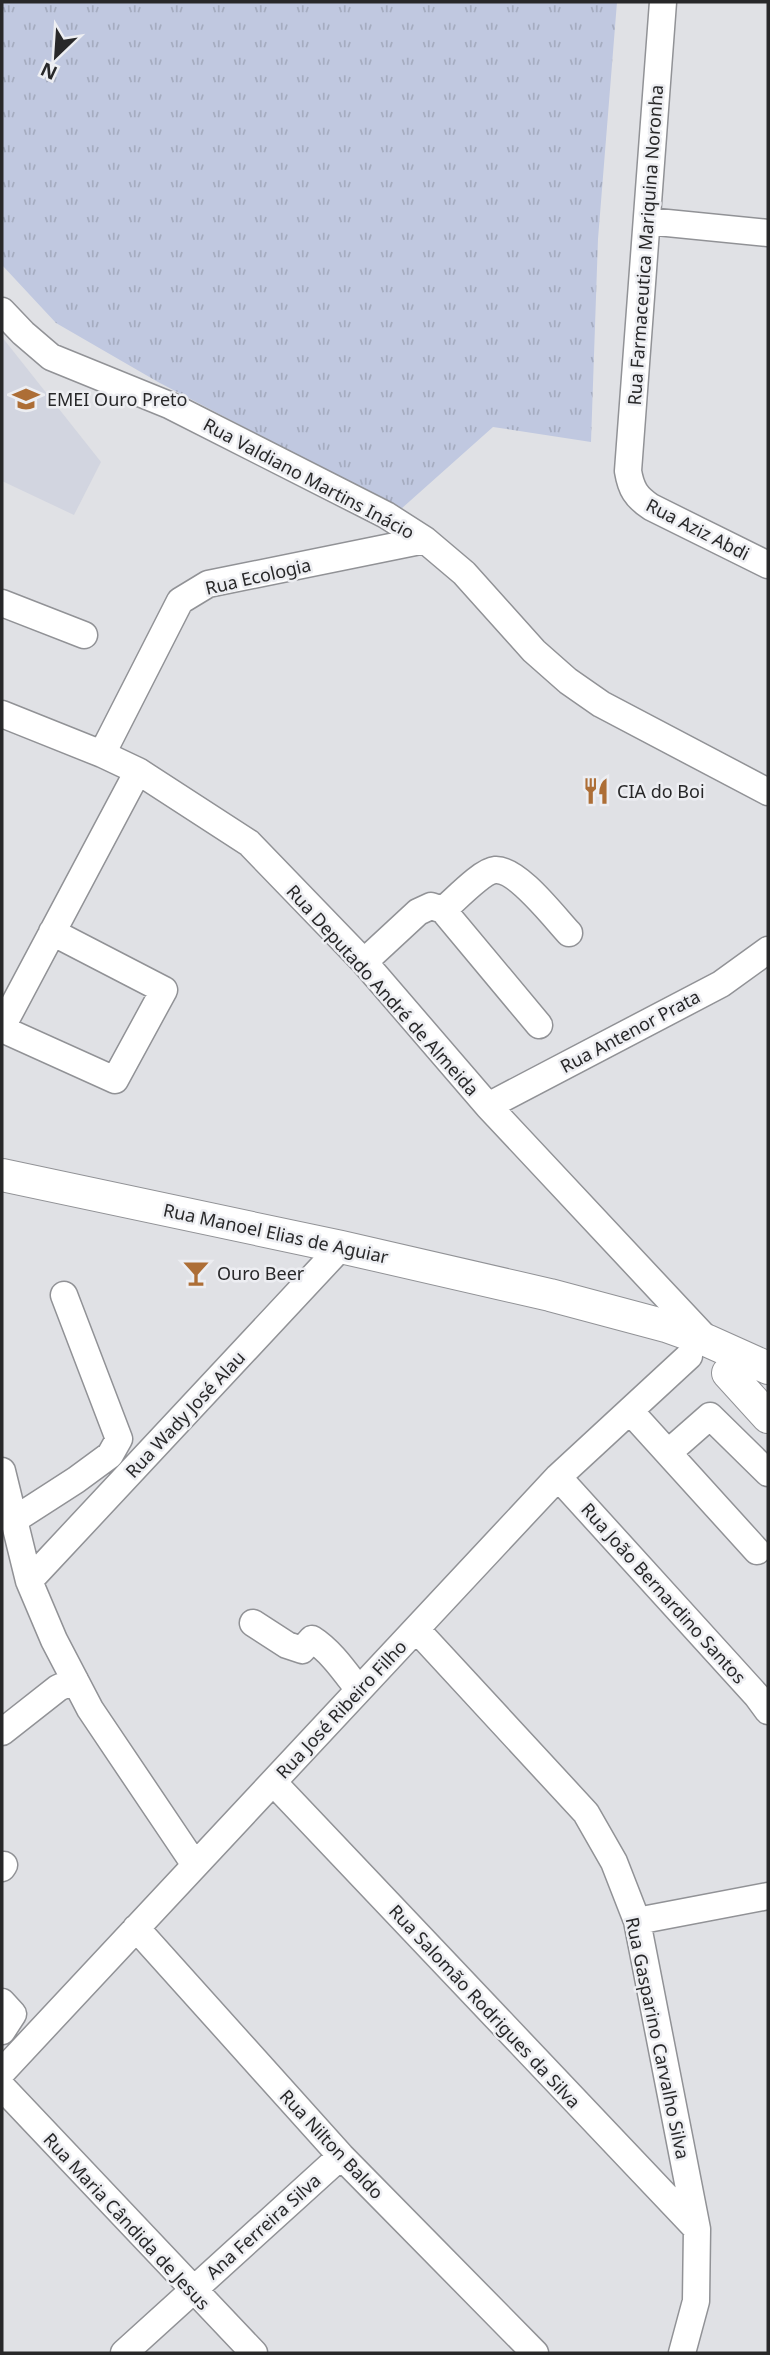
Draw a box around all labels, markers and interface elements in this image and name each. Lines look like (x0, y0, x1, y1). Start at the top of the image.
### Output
north arrow (21, 21, 91, 91)
text: N (36, 56, 61, 86)
street label: Rua Farmaceutica Mariquina Noronha (622, 84, 668, 406)
school or university icon: EMEI Ouro Preto (11, 384, 41, 414)
place label: EMEI Ouro Preto (47, 387, 187, 411)
street label: Rua Valdiano Martins Inácio (199, 412, 419, 544)
street label: Rua Aziz Abdi (642, 493, 754, 565)
street label: Rua Ecologia (203, 552, 313, 600)
restaurant icon: CIA do Boi (581, 776, 611, 806)
place label: CIA do Boi (617, 779, 705, 803)
street label: Rua Deputado André de Almeida (282, 879, 484, 1101)
street label: Rua Antenor Prata (556, 984, 704, 1078)
street label: Rua Manoel Elias de Aguiar (161, 1197, 391, 1269)
bar icon: Ouro Beer (181, 1258, 211, 1288)
place label: Ouro Beer (217, 1261, 305, 1285)
street label: Rua Wady José Alau (120, 1345, 250, 1483)
street label: Rua João Bernardino Santos (576, 1497, 752, 1689)
street label: Rua José Ribeiro Filho (270, 1634, 412, 1784)
street label: Rua Salomão Rodrigues da Silva (384, 1899, 586, 2113)
street label: Rua Gasparino Carvalho Silva (621, 1915, 695, 2161)
street label: Rua Nilton Baldo (275, 2084, 389, 2204)
street label: Rua Maria Cândida de Jesus (38, 2127, 216, 2315)
street label: Ana Ferreira Silva (201, 2168, 325, 2284)

